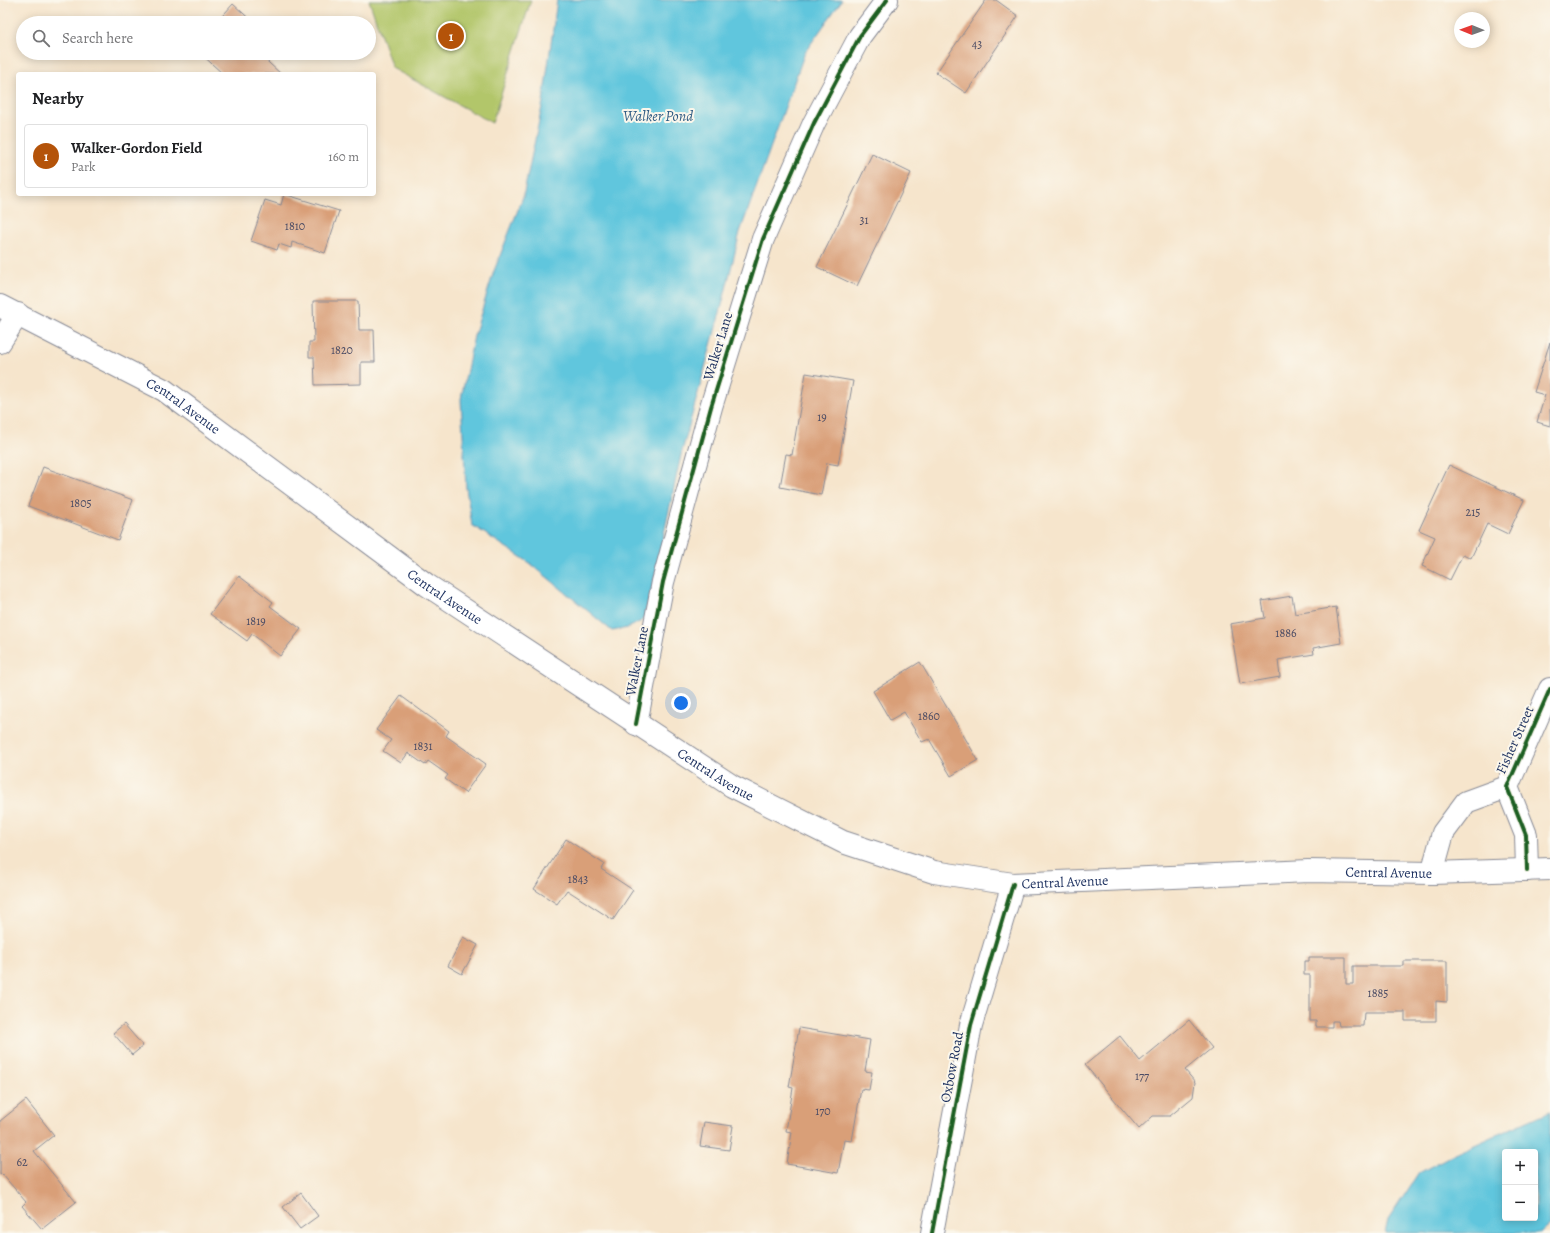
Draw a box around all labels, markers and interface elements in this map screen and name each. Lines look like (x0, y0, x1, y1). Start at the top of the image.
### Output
north arrow (1454, 12, 1490, 48)
search box (16, 16, 376, 60)
pin: 1 (438, 21, 464, 51)
icon: search (30, 27, 52, 49)
text: Search here (62, 28, 133, 48)
house number: 43 (972, 36, 982, 52)
text: Nearby (32, 87, 83, 110)
water label: Walker Pond (623, 106, 693, 126)
text: Walker-Gordon Field (71, 138, 202, 158)
text: 1 (44, 148, 48, 165)
text: 160 m (328, 148, 359, 165)
text: Park (71, 158, 95, 175)
house number: 31 (859, 212, 869, 228)
house number: 1810 (285, 218, 305, 234)
street label: Walker Lane (698, 309, 737, 383)
house number: 1820 (331, 342, 353, 358)
street label: Central Avenue (143, 373, 224, 438)
house number: 19 (817, 409, 827, 425)
house number: 1805 (70, 495, 92, 511)
house number: 215 (1466, 504, 1480, 520)
street label: Central Avenue (404, 564, 486, 629)
house number: 1819 (246, 613, 266, 629)
street label: Walker Lane (621, 625, 653, 698)
house number: 1886 (1275, 625, 1297, 641)
your location (671, 693, 691, 713)
street label: Fisher Street (1492, 703, 1539, 777)
house number: 1860 (918, 708, 940, 724)
house number: 1831 (413, 738, 433, 754)
street label: Central Avenue (674, 743, 757, 805)
street label: Central Avenue (1345, 862, 1432, 883)
street label: Central Avenue (1021, 870, 1109, 893)
house number: 1843 (568, 871, 588, 887)
house number: 1885 (1368, 985, 1388, 1001)
street label: Oxbow Road (936, 1029, 968, 1104)
house number: 177 (1135, 1068, 1150, 1084)
house number: 170 (815, 1103, 831, 1119)
map controls (1502, 1149, 1538, 1221)
button: + (1502, 1149, 1538, 1185)
house number: 62 (16, 1154, 28, 1170)
button: − (1502, 1185, 1538, 1221)

